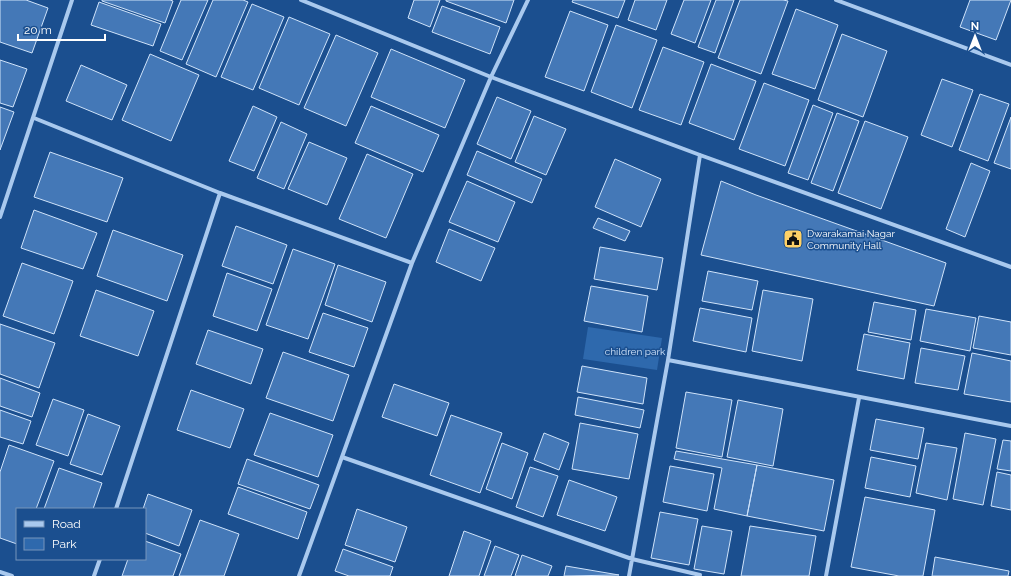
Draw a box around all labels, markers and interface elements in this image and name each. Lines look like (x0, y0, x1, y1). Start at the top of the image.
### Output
scale bar (18, 16, 105, 42)
north arrow (955, 16, 995, 56)
text: N (971, 20, 979, 33)
text: 20 m (24, 23, 52, 37)
public building icon: Dwarakamai Nagar Community Hall (782, 228, 804, 250)
place label: Dwarakamai Nagar Community Hall (807, 228, 895, 251)
park label: children park (605, 346, 666, 357)
legend (16, 508, 146, 560)
text: Road (52, 517, 81, 531)
text: Park (52, 537, 77, 551)

